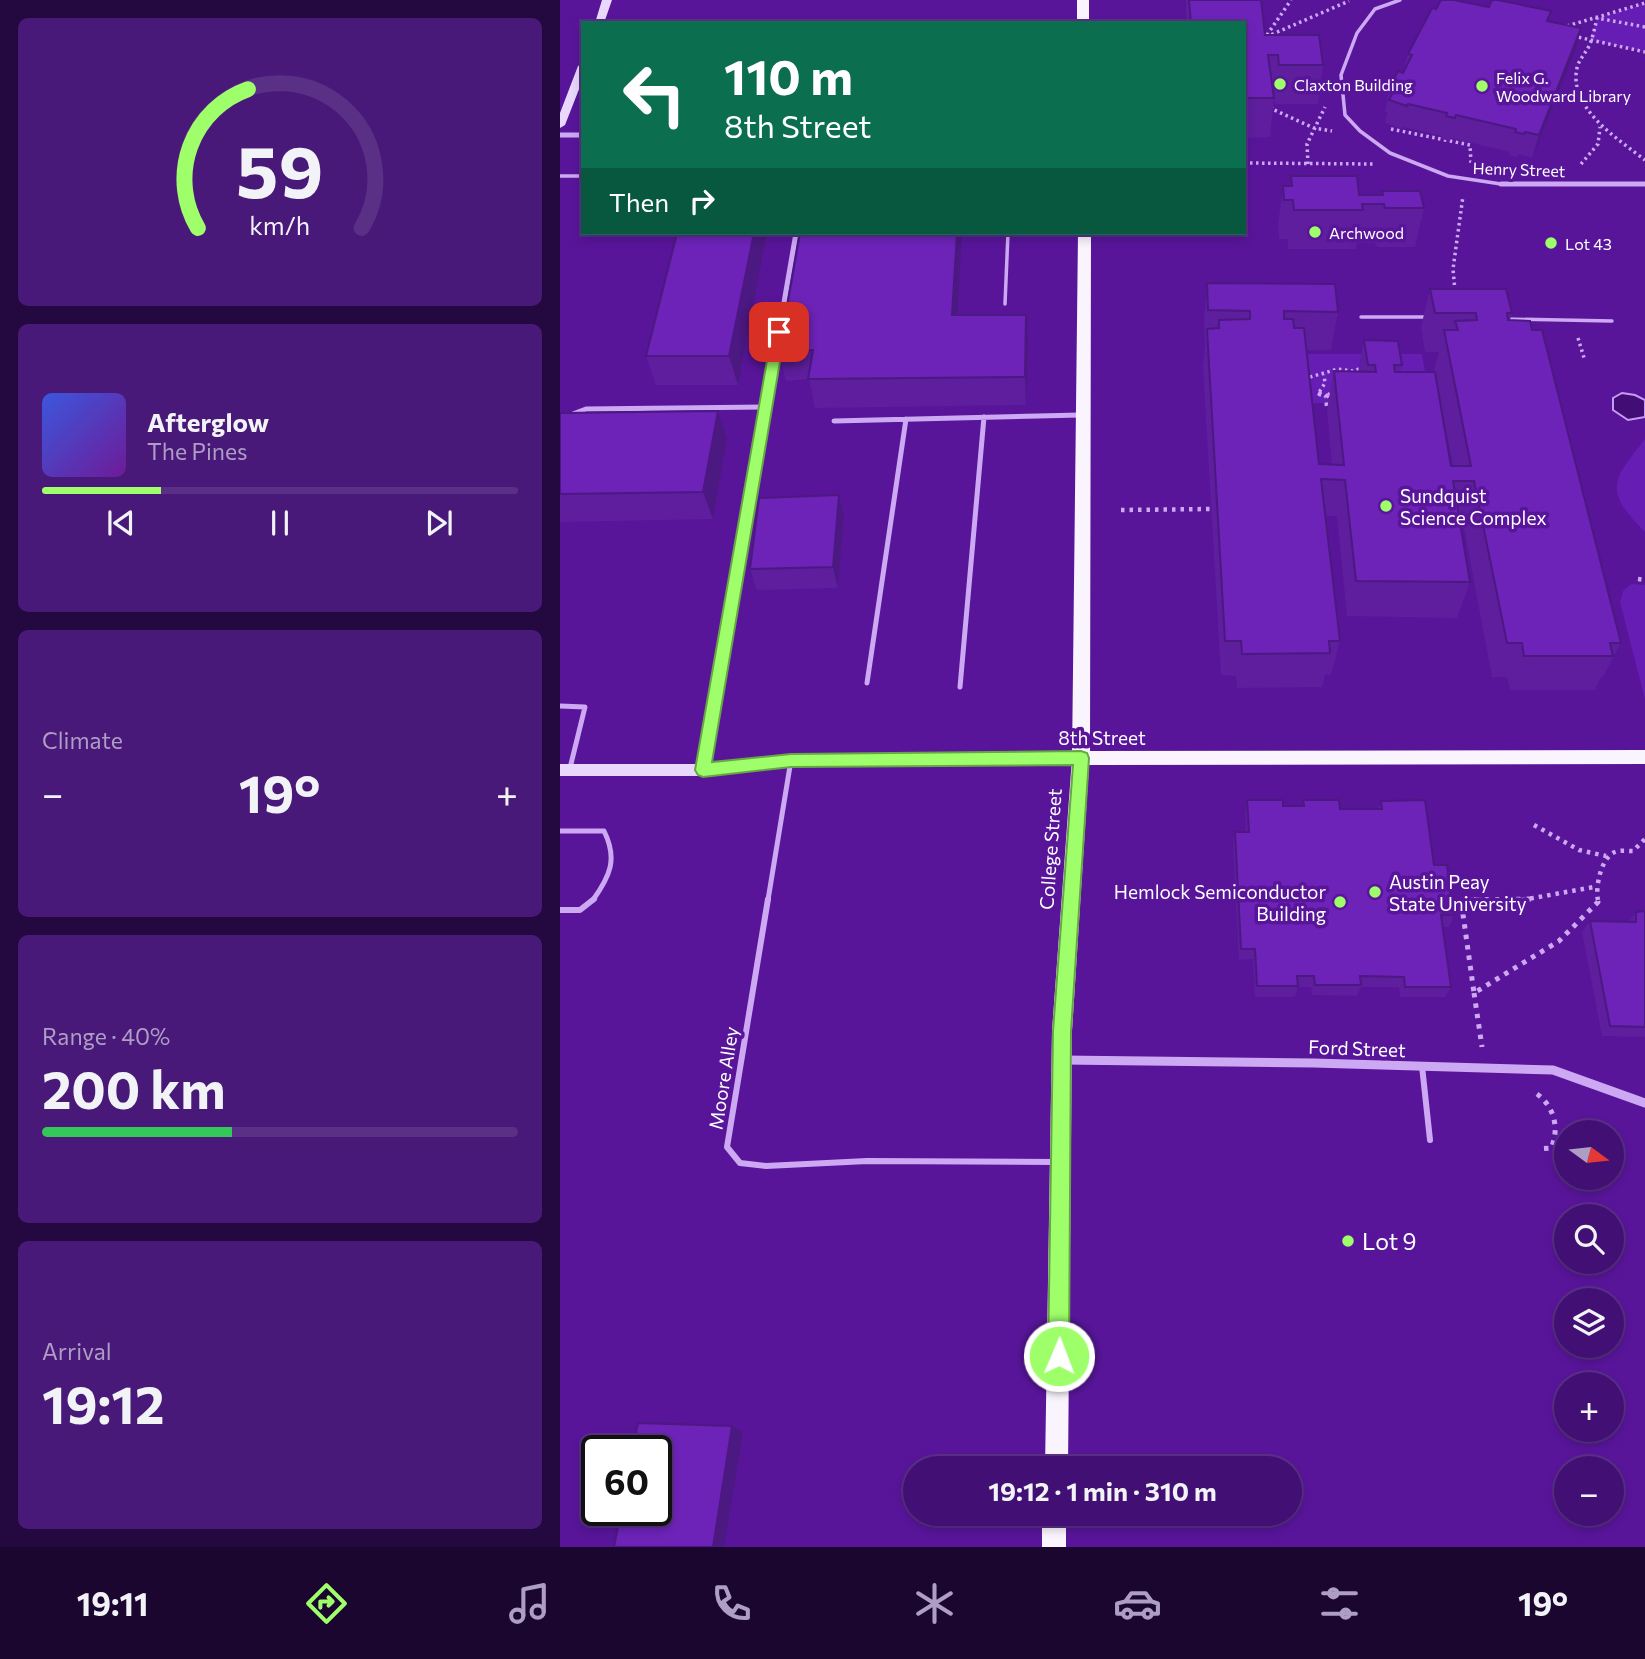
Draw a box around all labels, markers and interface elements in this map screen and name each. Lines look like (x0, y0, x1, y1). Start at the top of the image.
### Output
text: 110 m (724, 45, 853, 105)
icon: left (609, 49, 700, 140)
place label: Felix G. Woodward Library (1496, 68, 1631, 105)
place label: Claxton Building (1294, 75, 1413, 94)
marker: Claxton Building (1272, 76, 1288, 92)
marker: Felix G. Woodward Library (1474, 78, 1490, 94)
text: 8th Street (724, 105, 871, 145)
text: 59 (236, 124, 324, 213)
street label: Henry Street (1472, 158, 1566, 180)
icon: right (683, 182, 721, 220)
text: Then (609, 186, 669, 217)
text: km/h (250, 210, 310, 240)
place label: Archwood (1329, 223, 1404, 242)
marker: Archwood (1307, 224, 1323, 240)
place label: Lot 43 (1565, 234, 1612, 253)
marker: Lot 43 (1543, 235, 1559, 251)
pin (749, 302, 809, 362)
icon: arrive (760, 313, 798, 351)
text: Afterglow (147, 406, 269, 437)
text: The Pines (147, 437, 248, 465)
place label: Sundquist Science Complex (1400, 484, 1547, 529)
marker: Sundquist Science Complex (1378, 498, 1394, 514)
icon: previous (102, 504, 140, 542)
icon: pause (261, 504, 299, 542)
icon: next (420, 504, 458, 542)
text: Climate (42, 726, 123, 754)
street label: 8th Street (1058, 726, 1146, 749)
text: 19° (239, 760, 320, 824)
text: − (42, 769, 64, 816)
text: + (496, 769, 518, 816)
street label: College Street (1034, 787, 1066, 910)
place label: Austin Peay State University (1389, 870, 1527, 915)
place label: Hemlock Semiconductor Building (1114, 880, 1326, 925)
marker: Austin Peay State University (1367, 884, 1383, 900)
marker: Hemlock Semiconductor Building (1332, 894, 1348, 910)
text: Range · 40% (42, 1022, 170, 1050)
street label: Moore Alley (703, 1025, 743, 1131)
street label: Ford Street (1308, 1035, 1406, 1061)
text: 200 km (42, 1056, 226, 1120)
north arrow (1554, 1120, 1624, 1190)
map controls (1554, 1120, 1624, 1526)
button: search (1554, 1204, 1624, 1274)
place label: Lot 9 (1362, 1227, 1417, 1255)
marker: Lot 9 (1340, 1233, 1356, 1249)
button: layers (1554, 1288, 1624, 1358)
position arrow (1022, 1319, 1096, 1393)
text: Arrival (42, 1337, 112, 1365)
text: 19:12 (42, 1371, 165, 1435)
button: + (1554, 1372, 1624, 1442)
speed limit sign: 60 (581, 1435, 672, 1526)
button: − (1554, 1456, 1624, 1526)
text: 19:12 · 1 min · 310 m (988, 1475, 1217, 1506)
icon: directions (302, 1579, 351, 1628)
icon: music (505, 1579, 554, 1628)
icon: phone (707, 1579, 756, 1628)
icon: climate (910, 1579, 959, 1628)
icon: car (1113, 1579, 1162, 1628)
icon: filters (1315, 1579, 1364, 1628)
text: 19:11 (77, 1583, 148, 1623)
text: 19° (1518, 1583, 1568, 1623)

